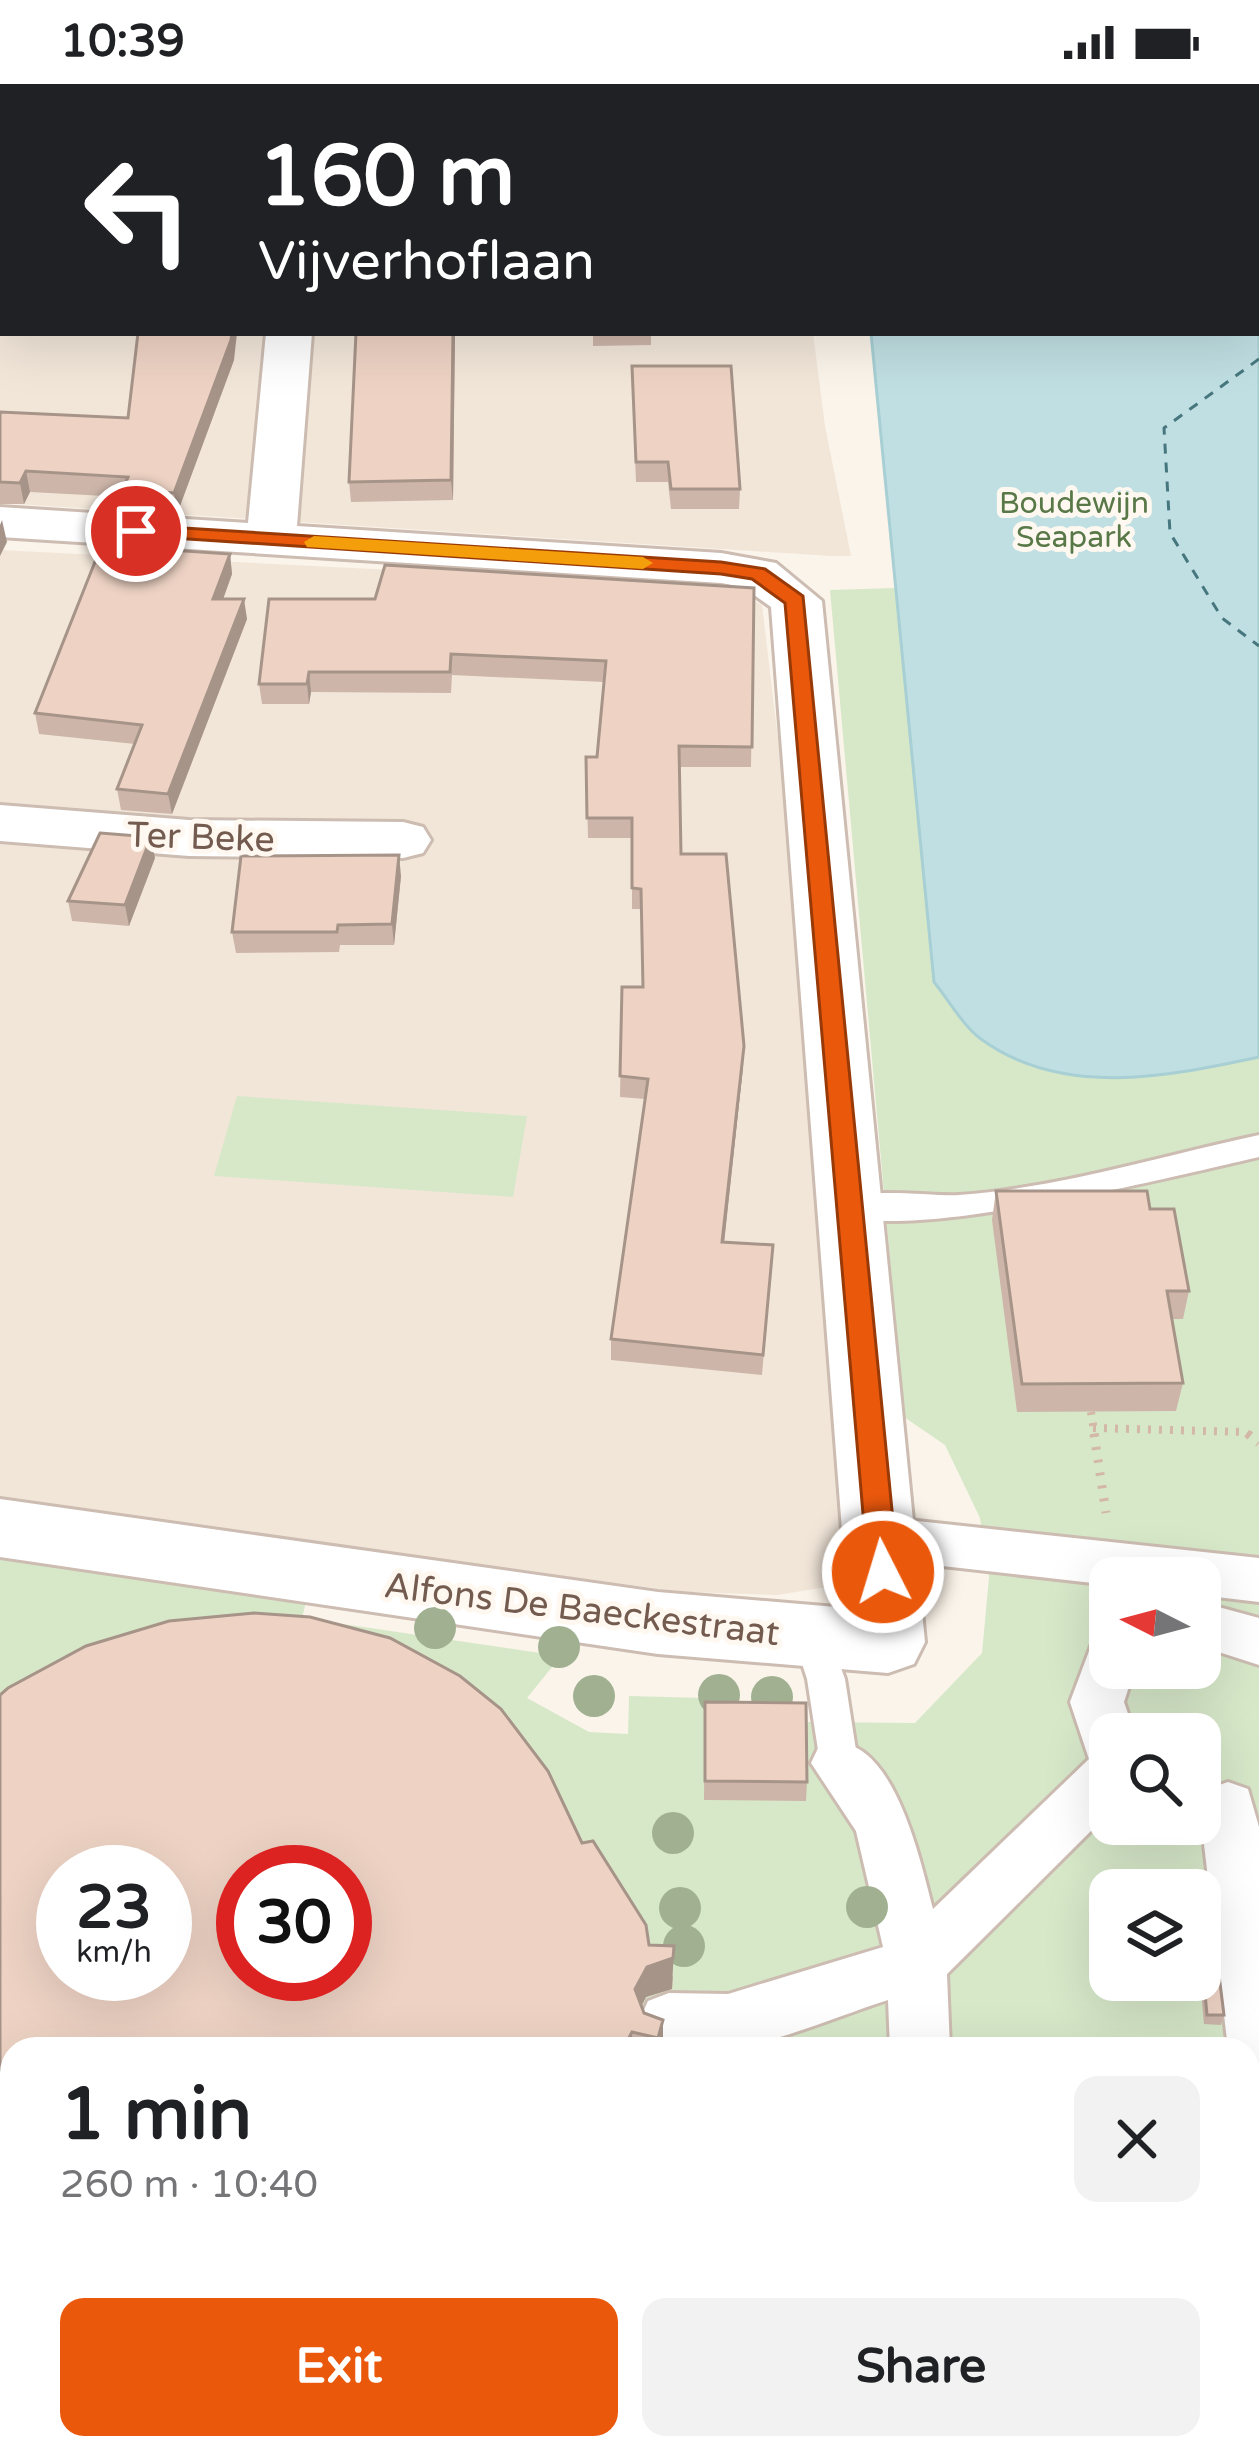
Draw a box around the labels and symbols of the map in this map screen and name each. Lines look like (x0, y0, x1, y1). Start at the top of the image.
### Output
pin (85, 480, 187, 582)
park label: Boudewijn Seapark (999, 485, 1149, 556)
street label: Ter Beke (126, 813, 276, 862)
position arrow (820, 1509, 946, 1635)
north arrow (1089, 1557, 1221, 1689)
street label: Alfons De Baeckestraat (382, 1564, 782, 1655)
speed limit sign: 30 (216, 1845, 372, 2001)

